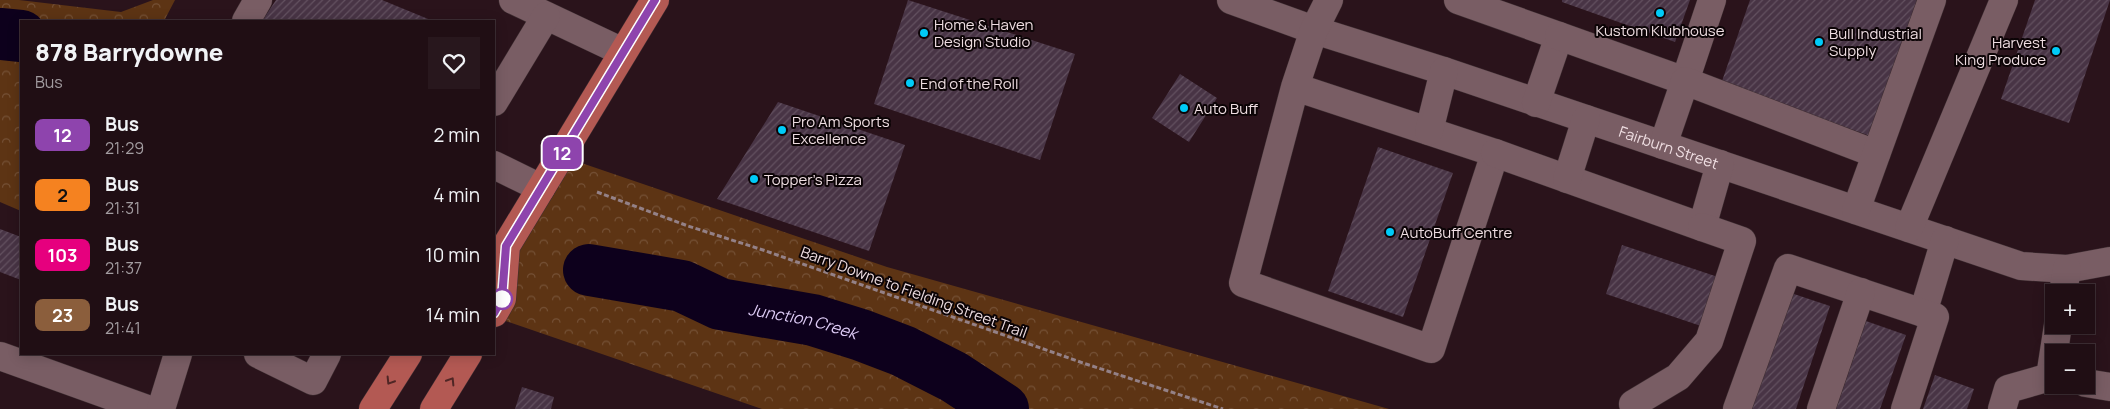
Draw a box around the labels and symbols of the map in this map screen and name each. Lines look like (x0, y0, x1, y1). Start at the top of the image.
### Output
marker: Kustom Klubhouse (1654, 7, 1666, 19)
place label: Home & Haven Design Studio (934, 14, 1034, 52)
place label: Kustom Klubhouse (1596, 20, 1725, 41)
place label: Bull Industrial Supply (1829, 23, 1922, 61)
marker: Home & Haven Design Studio (918, 27, 930, 39)
place label: Harvest King Produce (1955, 32, 2046, 70)
marker: Bull Industrial Supply (1813, 36, 1825, 48)
marker: Harvest King Produce (2050, 45, 2062, 57)
place label: End of the Roll (920, 73, 1019, 94)
marker: End of the Roll (904, 77, 916, 89)
place label: Auto Buff (1194, 98, 1258, 119)
marker: Auto Buff (1178, 102, 1190, 114)
place label: Pro Am Sports Excellence (792, 111, 890, 149)
street label: Fairburn Street (1616, 120, 1721, 174)
marker: Pro Am Sports Excellence (776, 124, 788, 136)
line badge: 12 (540, 137, 584, 169)
place label: Topper's Pizza (764, 169, 862, 190)
marker: Topper's Pizza (748, 173, 760, 185)
place label: AutoBuff Centre (1400, 222, 1512, 243)
marker: AutoBuff Centre (1384, 226, 1396, 238)
street label: Barry Downe to Fielding Street Trail (798, 241, 1030, 343)
unlabelled marker (491, 288, 513, 310)
water label: Junction Creek (747, 298, 862, 345)
one-way arrow (387, 376, 396, 385)
one-way arrow (445, 378, 454, 387)

